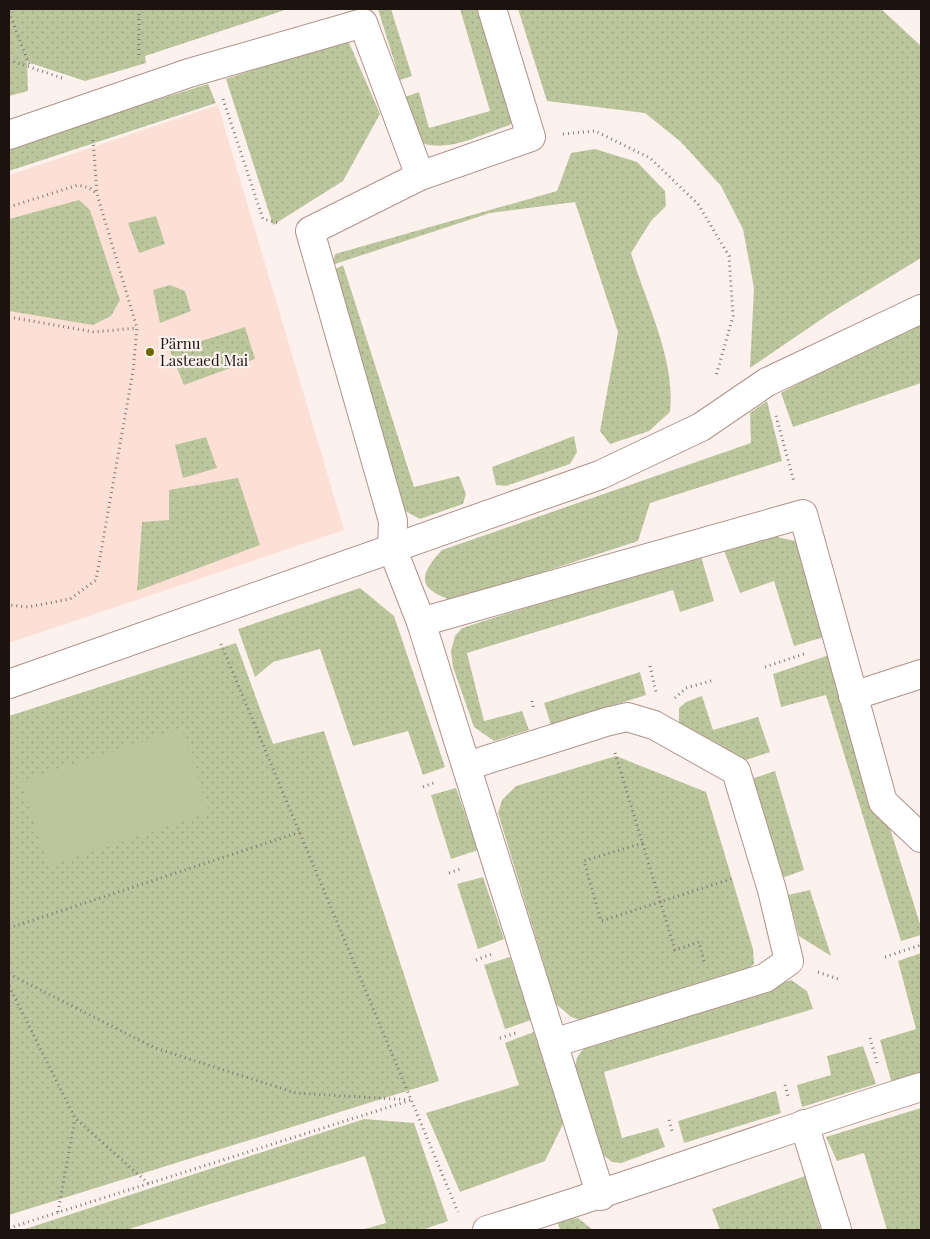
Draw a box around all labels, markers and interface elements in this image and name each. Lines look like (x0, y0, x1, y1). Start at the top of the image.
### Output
place label: Pärnu Lasteaed Mai (160, 333, 249, 370)
marker: Pärnu Lasteaed Mai (144, 346, 156, 358)

